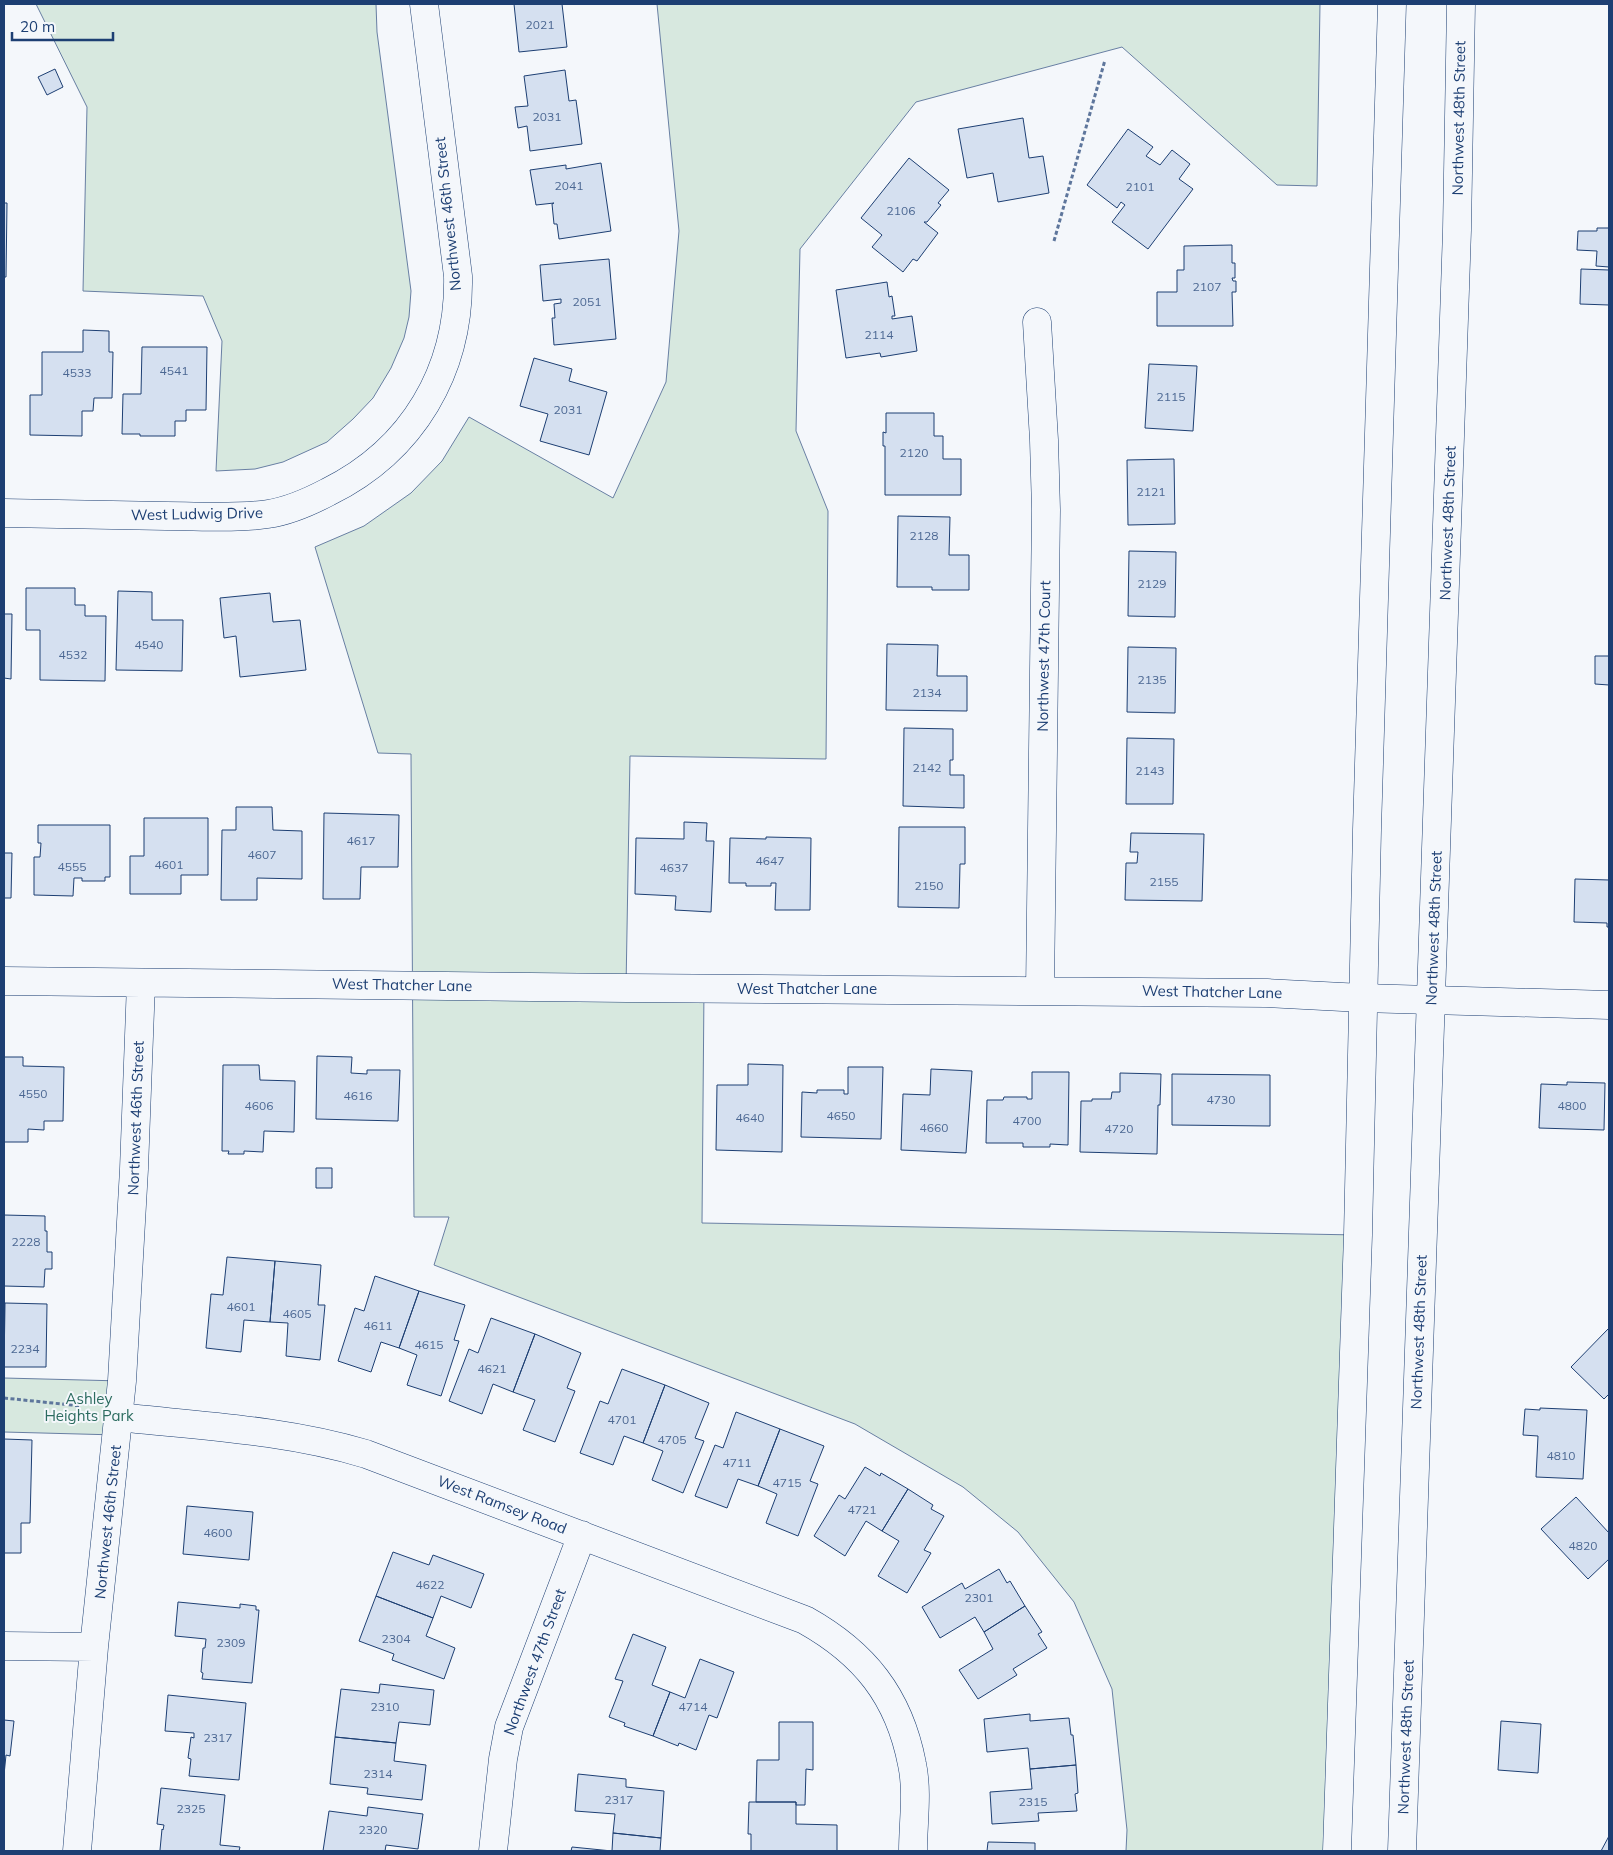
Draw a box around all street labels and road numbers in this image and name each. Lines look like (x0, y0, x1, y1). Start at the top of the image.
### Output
street label: Northwest 48th Street (1448, 41, 1469, 195)
street label: Northwest 46th Street (430, 136, 465, 292)
street label: Northwest 48th Street (1435, 445, 1460, 601)
street label: West Ludwig Drive (131, 503, 263, 524)
street label: Northwest 47th Court (1033, 580, 1054, 732)
street label: Northwest 48th Street (1421, 850, 1446, 1006)
street label: West Thatcher Lane (332, 974, 472, 995)
street label: West Thatcher Lane (737, 979, 877, 998)
street label: West Thatcher Lane (1142, 981, 1282, 1002)
street label: Northwest 46th Street (123, 1040, 148, 1196)
street label: Northwest 48th Street (1406, 1254, 1431, 1410)
street label: Northwest 46th Street (90, 1444, 125, 1600)
street label: West Ramsey Road (435, 1471, 570, 1538)
street label: Northwest 47th Street (499, 1586, 570, 1738)
street label: Northwest 48th Street (1393, 1659, 1418, 1815)

